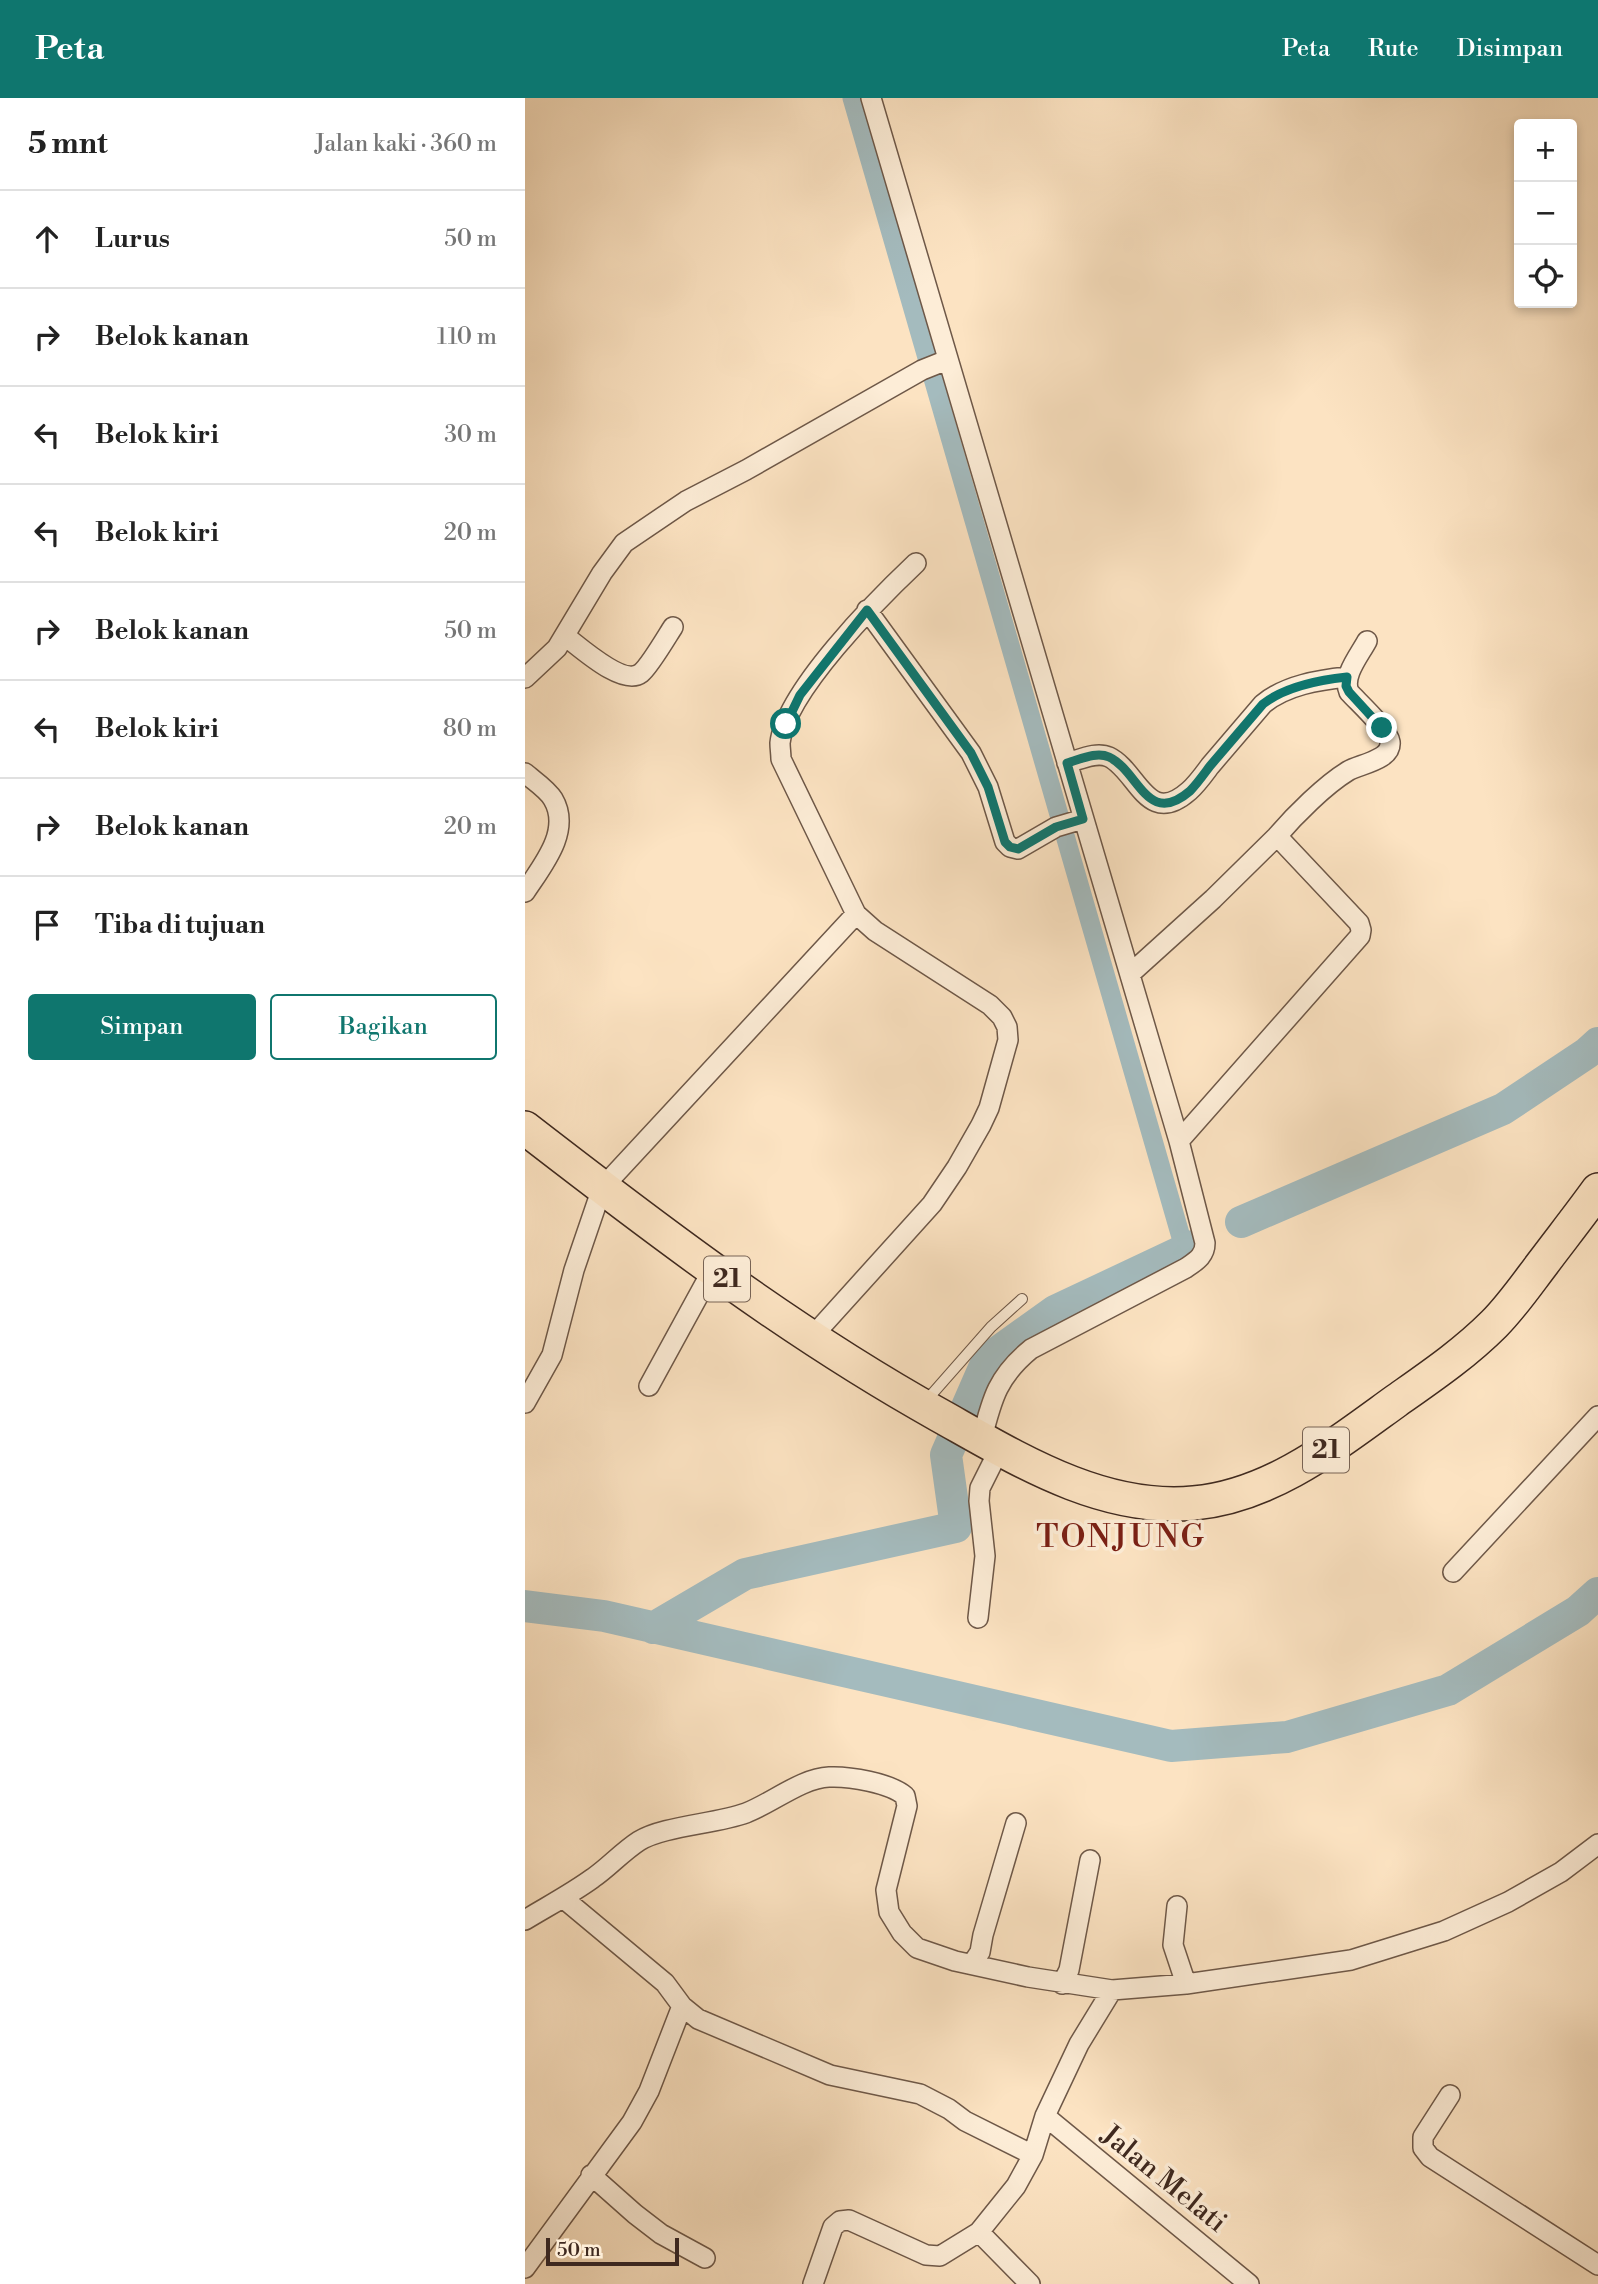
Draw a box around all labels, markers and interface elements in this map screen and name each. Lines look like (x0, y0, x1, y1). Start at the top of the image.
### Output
text: Peta (35, 29, 104, 70)
text: Peta (1282, 34, 1330, 64)
text: Rute (1368, 34, 1419, 64)
text: Disimpan (1457, 34, 1563, 64)
map controls (1514, 119, 1577, 308)
button: + (1514, 119, 1577, 182)
text: 5 mnt (28, 125, 108, 163)
text: Jalan kaki · 360 m (315, 130, 497, 158)
button: − (1514, 182, 1577, 245)
icon: ahead (28, 220, 66, 258)
text: Lurus (95, 223, 170, 255)
text: 50 m (444, 225, 497, 253)
button: locate (1514, 245, 1577, 308)
icon: right (28, 318, 66, 356)
text: Belok kanan (95, 321, 249, 353)
text: 110 m (437, 323, 497, 351)
icon: left (28, 416, 66, 454)
text: Belok kiri (95, 419, 219, 451)
text: 30 m (444, 421, 497, 449)
icon: left (28, 514, 66, 552)
text: Belok kiri (95, 517, 219, 549)
text: 20 m (444, 519, 497, 547)
icon: right (28, 612, 66, 650)
text: Belok kanan (95, 615, 249, 647)
text: 50 m (444, 617, 497, 645)
route start (770, 708, 801, 739)
icon: left (28, 710, 66, 748)
route end (1366, 712, 1397, 743)
text: Belok kiri (95, 713, 219, 745)
text: 80 m (443, 715, 497, 743)
icon: right (28, 808, 66, 846)
text: Belok kanan (95, 811, 249, 843)
text: 20 m (444, 813, 497, 841)
icon: arrive (28, 906, 66, 944)
text: Tiba di tujuan (95, 909, 265, 941)
button: Simpan (28, 994, 256, 1060)
button: Bagikan (270, 994, 497, 1060)
road number: 21 (704, 1256, 750, 1302)
road number: 21 (1303, 1428, 1349, 1472)
district label: TONJUNG (1036, 1517, 1206, 1557)
street label: Jalan Melati (1093, 2117, 1234, 2240)
scale bar (546, 2235, 679, 2267)
text: 50 m (557, 2238, 601, 2262)

